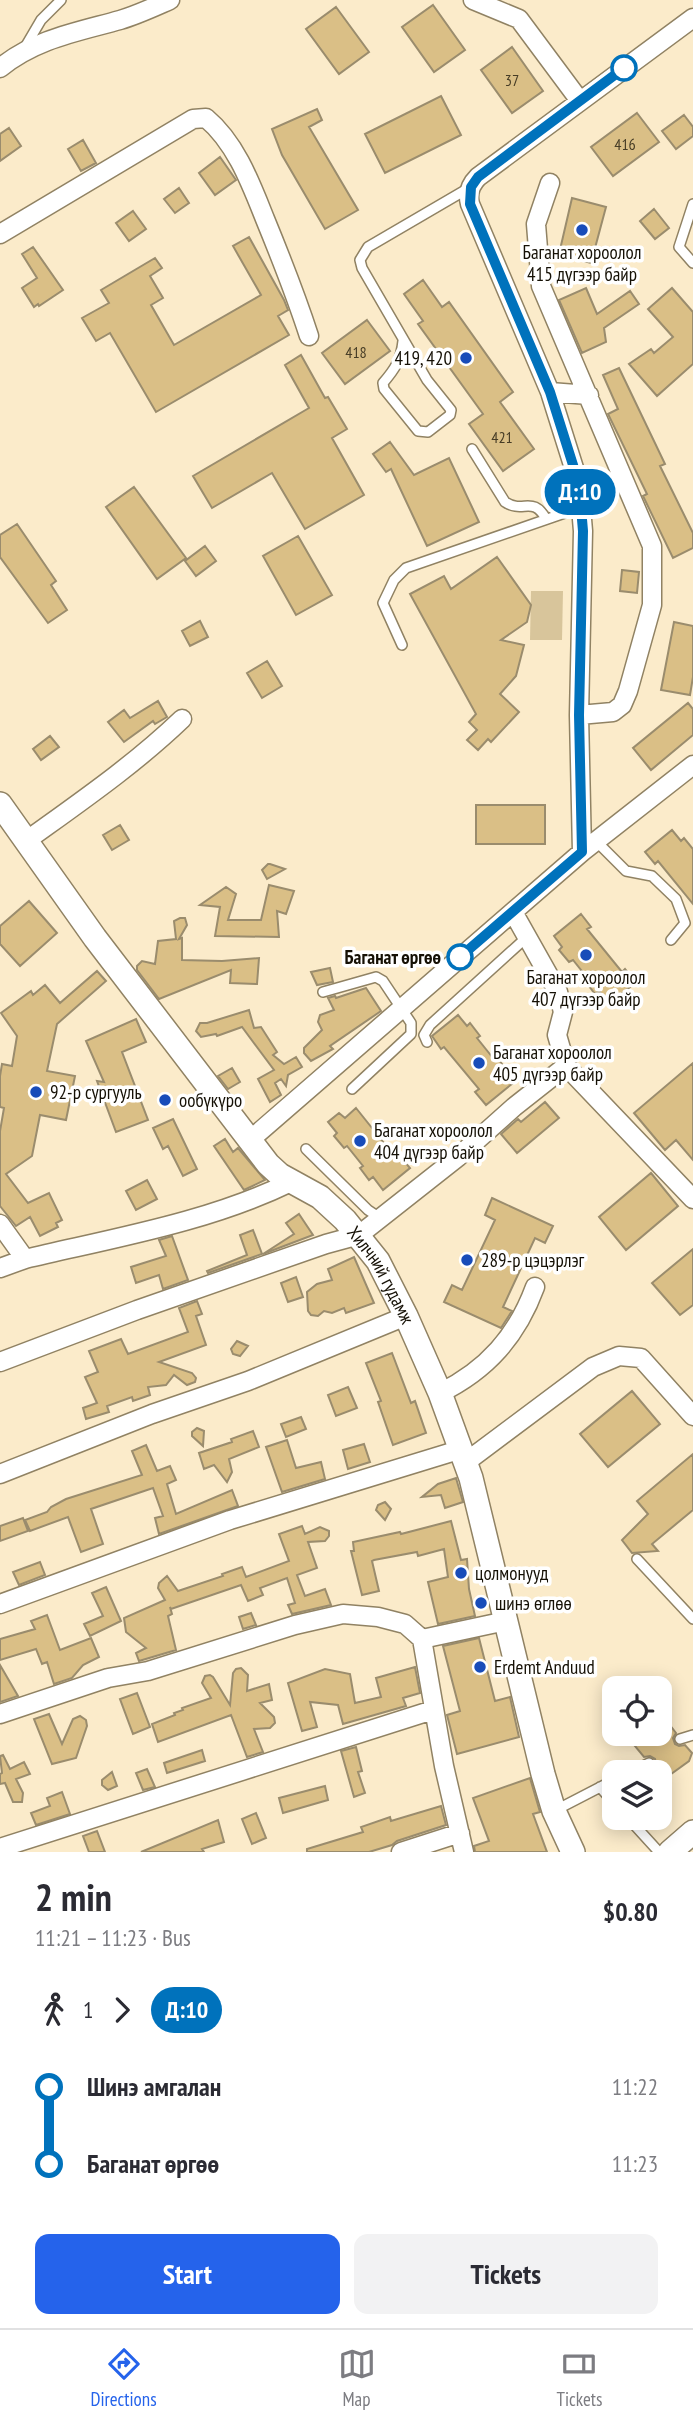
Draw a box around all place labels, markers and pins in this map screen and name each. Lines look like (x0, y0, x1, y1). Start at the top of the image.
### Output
unlabelled marker (611, 55, 637, 81)
marker: Баганат хороолол 415 дүгээр байр (574, 222, 590, 238)
place label: Баганат хороолол 415 дүгээр байр (523, 240, 641, 286)
place label: 419, 420 (394, 346, 452, 370)
marker: 419, 420 (458, 350, 474, 366)
marker: Баганат өргөө (447, 944, 473, 970)
place label: Баганат өргөө (345, 945, 441, 969)
marker: Баганат хороолол 407 дүгээр байр (578, 947, 594, 963)
place label: Баганат хороолол 407 дүгээр байр (527, 965, 645, 1011)
place label: Баганат хороолол 405 дүгээр байр (493, 1040, 612, 1086)
marker: Баганат хороолол 405 дүгээр байр (471, 1055, 487, 1071)
place label: 92-р сургууль (50, 1080, 142, 1104)
marker: 92-р сургууль (28, 1084, 44, 1100)
place label: ообүкүро (179, 1088, 242, 1112)
marker: ообүкүро (157, 1092, 173, 1108)
place label: Баганат хороолол 404 дүгээр байр (374, 1118, 493, 1164)
marker: Баганат хороолол 404 дүгээр байр (352, 1133, 368, 1149)
place label: 289-р цэцэрлэг (481, 1248, 584, 1272)
marker: 289-р цэцэрлэг (459, 1252, 475, 1268)
place label: цолмонууд (475, 1561, 549, 1585)
marker: цолмонууд (453, 1565, 469, 1581)
place label: шинэ өглөө (495, 1591, 572, 1615)
marker: шинэ өглөө (473, 1595, 489, 1611)
place label: Erdemt Anduud (494, 1655, 595, 1679)
marker: Erdemt Anduud (472, 1659, 488, 1675)

